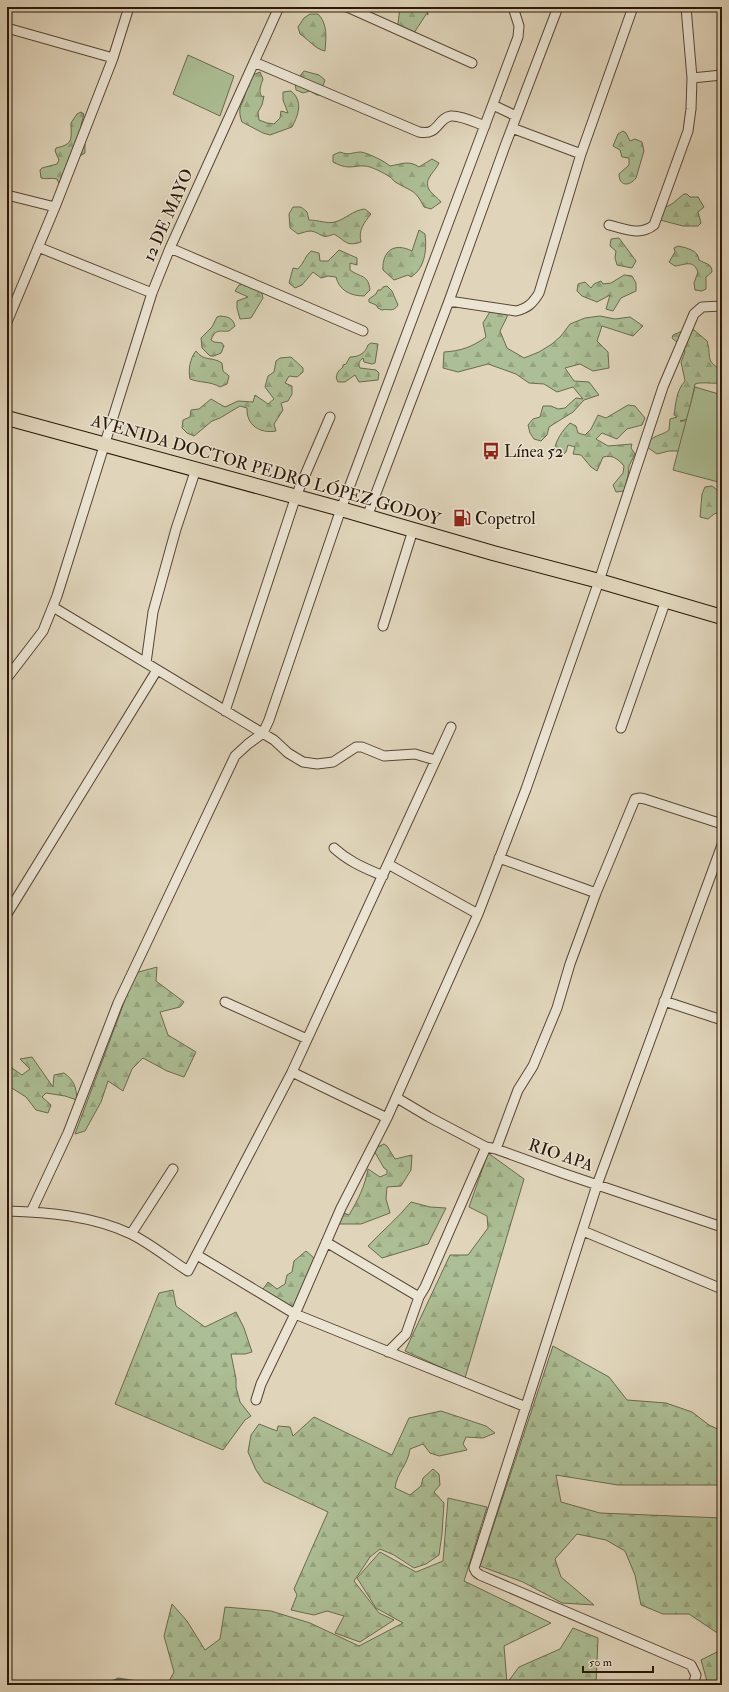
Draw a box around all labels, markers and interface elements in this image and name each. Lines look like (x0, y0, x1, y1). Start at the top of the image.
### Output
street label: 12 DE MAYO (138, 165, 198, 265)
street label: AVENIDA DOCTOR PEDRO LÓPEZ GODOY (88, 409, 444, 530)
bus stop icon: Línea 52 (481, 441, 501, 461)
place label: Línea 52 (504, 441, 564, 462)
fuel station icon: Copetrol (452, 508, 472, 528)
place label: Copetrol (475, 508, 536, 530)
street label: RIO APA (526, 1134, 596, 1176)
scale bar (583, 1648, 653, 1674)
text: 50 m (589, 1655, 613, 1670)

